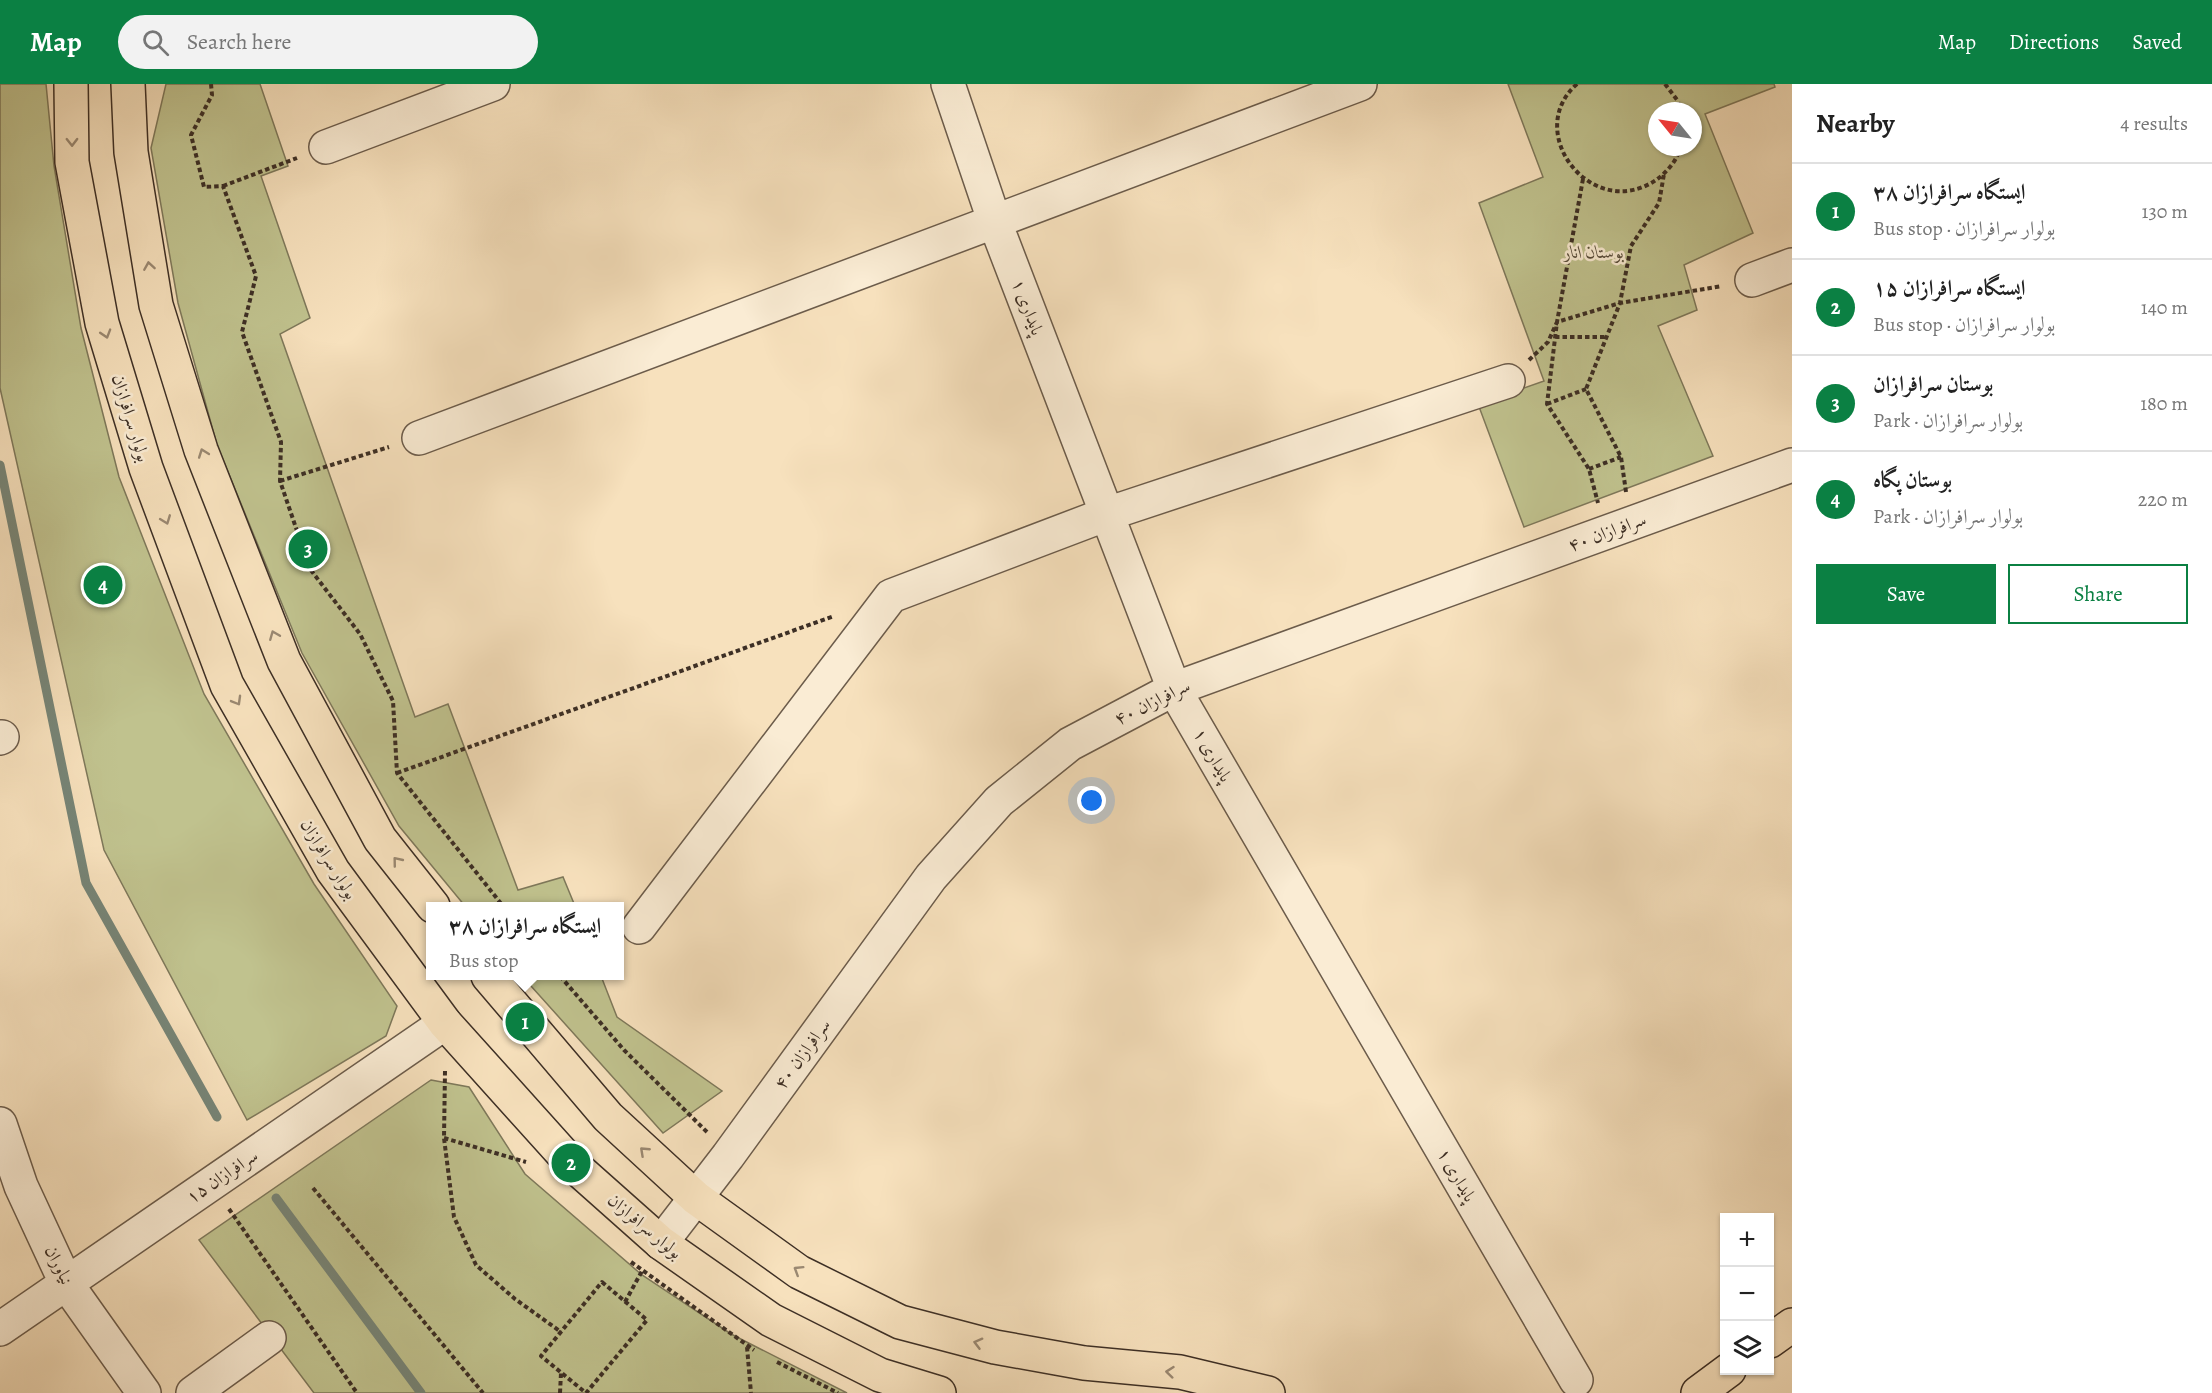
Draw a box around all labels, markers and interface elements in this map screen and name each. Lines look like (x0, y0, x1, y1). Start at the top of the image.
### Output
search box (118, 15, 538, 69)
text: Map (30, 23, 82, 61)
icon: search (139, 26, 172, 59)
text: Search here (187, 27, 291, 57)
text: Map (1938, 28, 1976, 56)
text: Directions (2009, 28, 2099, 56)
text: Saved (2132, 28, 2182, 56)
north arrow (1648, 102, 1702, 156)
text: Nearby (1816, 106, 1895, 141)
text: 4 results (2120, 110, 2188, 137)
one-way arrow (66, 138, 78, 147)
text: ایستگاه سرافرازان ۳۸ (1873, 177, 2026, 207)
text: 1 (1832, 198, 1839, 225)
text: 130 m (2142, 198, 2188, 225)
text: Bus stop · بولوار سرافرازان (1873, 215, 2055, 242)
park label: بوستان انار (1563, 240, 1625, 264)
one-way arrow (144, 261, 156, 271)
text: ایستگاه سرافرازان ۱۵ (1873, 273, 2026, 303)
street label: پایداری ۱ (1005, 276, 1050, 340)
text: 2 (1831, 294, 1840, 321)
text: 140 m (2141, 294, 2188, 321)
text: Bus stop · بولوار سرافرازان (1873, 311, 2055, 338)
one-way arrow (98, 328, 111, 339)
text: بوستان سرافرازان (1873, 369, 1994, 399)
street label: بولوار سرافرازان (106, 371, 156, 465)
text: 3 (1831, 390, 1840, 417)
text: 180 m (2140, 390, 2188, 417)
text: Park · بولوار سرافرازان (1873, 407, 2023, 434)
one-way arrow (197, 448, 210, 459)
text: بوستان پگاه (1873, 465, 1952, 495)
text: 4 (1831, 486, 1840, 513)
text: 220 m (2138, 486, 2188, 513)
text: Park · بولوار سرافرازان (1873, 503, 2023, 530)
street label: سرافرازان ۴۰ (1565, 507, 1649, 557)
one-way arrow (158, 514, 171, 524)
pin: 3 (288, 526, 328, 572)
pin: 4 (84, 562, 122, 608)
button: Save (1816, 564, 1996, 624)
button: Share (2008, 564, 2188, 624)
one-way arrow (269, 630, 281, 641)
street label: سرافرازان ۴۰ (1110, 673, 1194, 731)
one-way arrow (230, 695, 241, 705)
street label: پایداری ۱ (1187, 724, 1239, 788)
your location (1077, 786, 1106, 815)
street label: بولوار سرافرازان (295, 814, 363, 904)
one-way arrow (393, 857, 404, 868)
popup (426, 902, 624, 980)
text: ایستگاه سرافرازان ۳۸ (449, 911, 601, 941)
text: Bus stop (449, 947, 519, 974)
pin: 1 (506, 1000, 544, 1044)
street label: سرافرازان ۴۰ (768, 1014, 836, 1094)
pin: 2 (552, 1140, 590, 1186)
street label: سرافرازان ۱۵ (182, 1143, 262, 1209)
street label: پایداری ۱ (1431, 1144, 1483, 1208)
one-way arrow (640, 1147, 651, 1158)
street label: بولوار سرافرازان (603, 1188, 687, 1264)
map controls (1720, 1213, 1774, 1375)
button: + (1720, 1213, 1774, 1267)
street label: نیاوران (39, 1241, 79, 1289)
one-way arrow (794, 1266, 804, 1278)
button: − (1720, 1267, 1774, 1321)
button: layers (1720, 1321, 1774, 1375)
one-way arrow (973, 1337, 983, 1350)
one-way arrow (1166, 1366, 1175, 1379)

